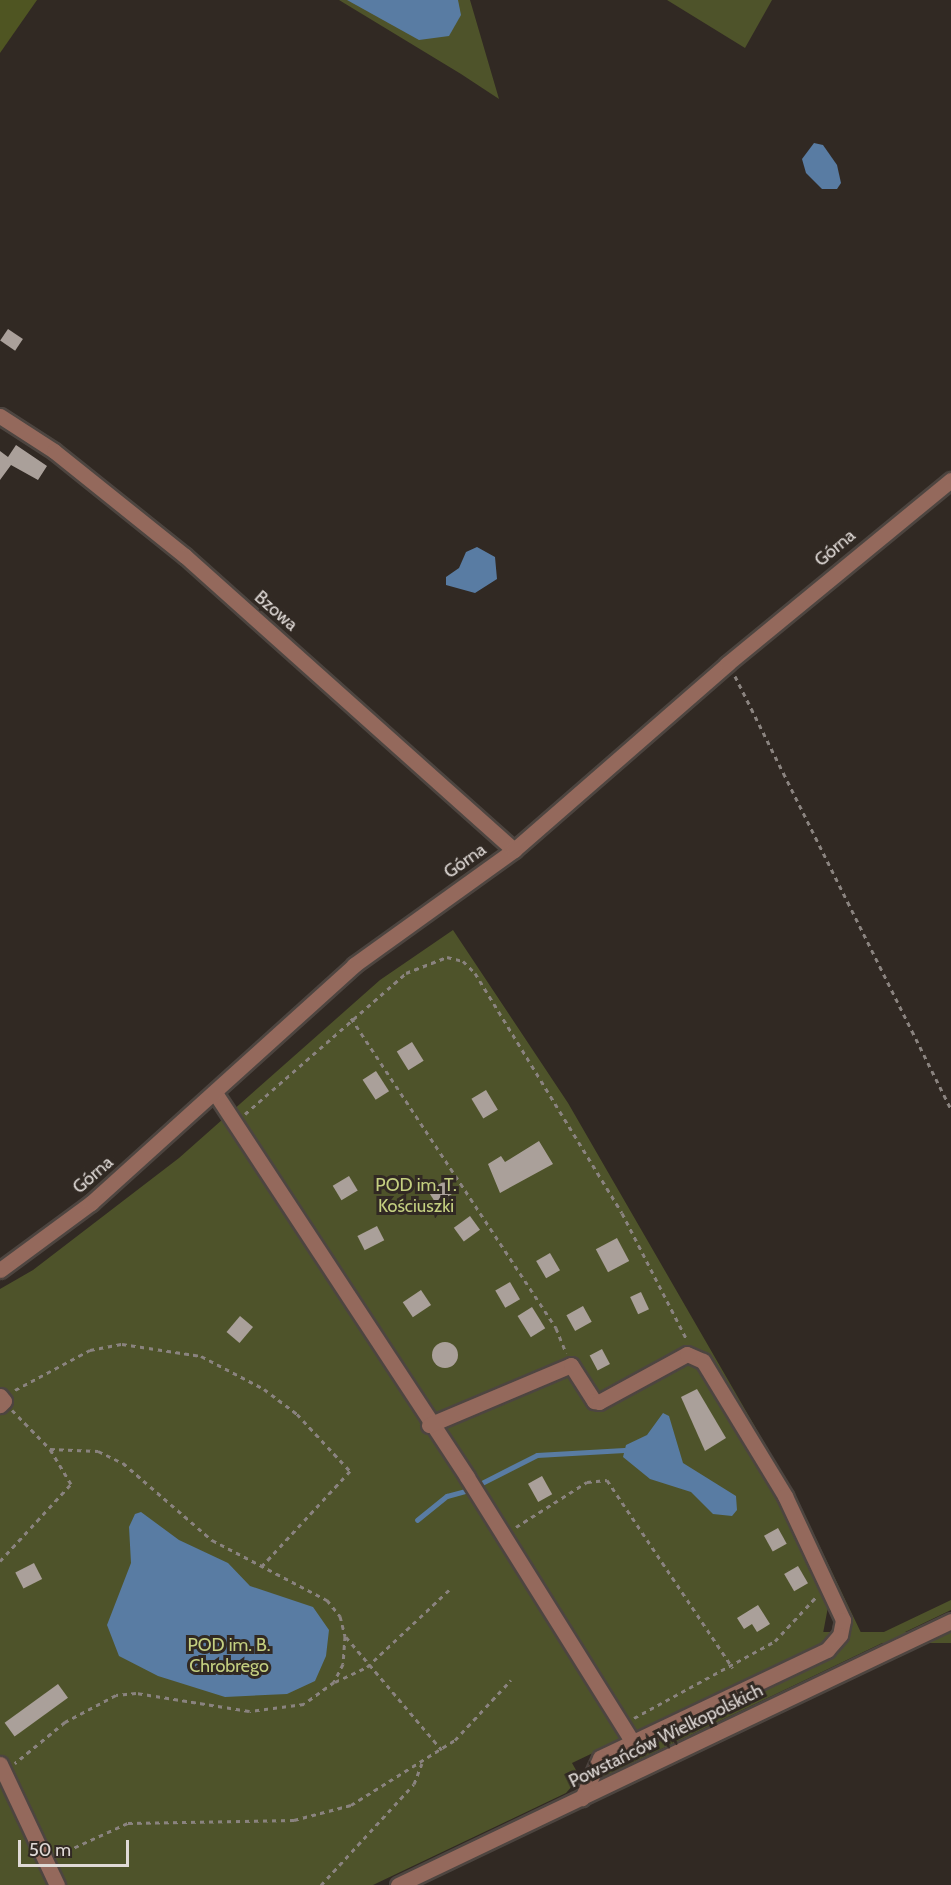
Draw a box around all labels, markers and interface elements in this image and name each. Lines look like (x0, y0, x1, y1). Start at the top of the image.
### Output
street label: Górna (810, 525, 860, 571)
street label: Bzowa (250, 586, 302, 636)
street label: Górna (440, 839, 490, 883)
street label: Górna (68, 1152, 118, 1198)
park label: POD im. T. Kościuszki (375, 1175, 457, 1218)
park label: POD im. B. Chrobrego (187, 1635, 271, 1678)
street label: Powstańców Wielkopolskich (565, 1680, 767, 1792)
scale bar (21, 1828, 132, 1866)
text: 50 m (29, 1839, 71, 1861)

